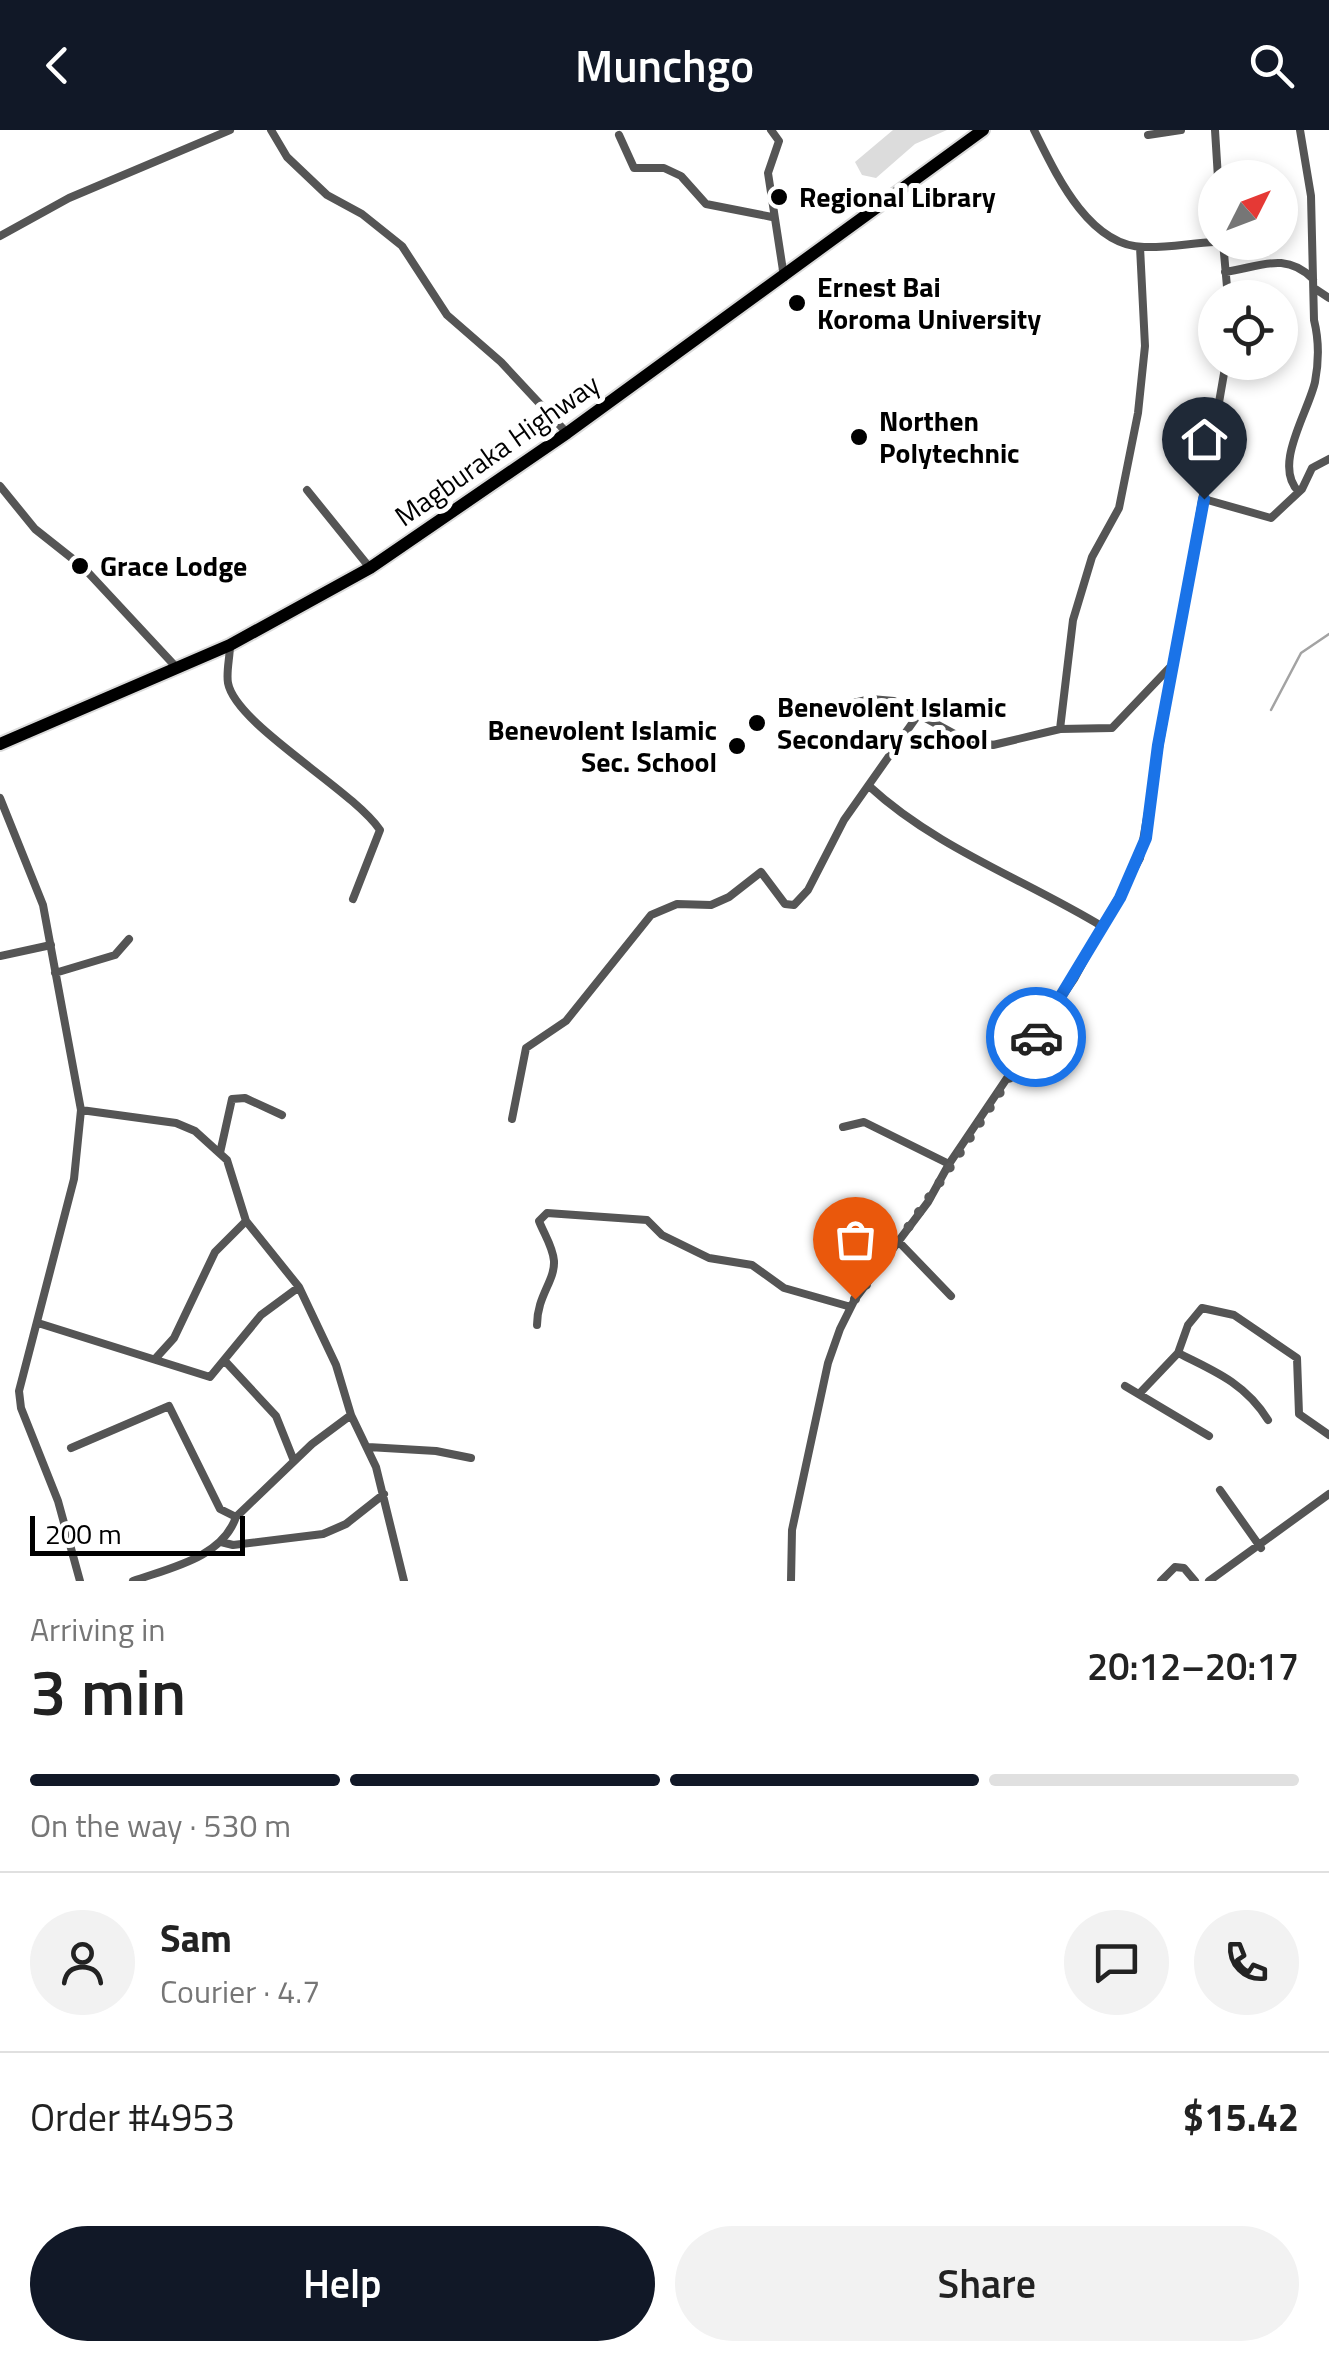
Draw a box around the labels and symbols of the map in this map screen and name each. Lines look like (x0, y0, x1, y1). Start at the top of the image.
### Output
north arrow (1198, 160, 1298, 260)
place label: Regional Library (799, 175, 996, 218)
marker: Regional Library (768, 186, 790, 208)
place label: Ernest Bai Koroma University (817, 265, 1041, 340)
marker: Ernest Bai Koroma University (786, 292, 808, 314)
street label: Magburaka Highway (385, 363, 608, 537)
pin (1162, 397, 1247, 500)
place label: Northen Polytechnic (879, 399, 1020, 474)
marker: Northen Polytechnic (848, 426, 870, 448)
place label: Grace Lodge (100, 544, 247, 587)
marker: Grace Lodge (69, 555, 91, 577)
place label: Benevolent Islamic Secondary school (777, 685, 1007, 760)
place label: Benevolent Islamic Sec. School (487, 708, 717, 783)
marker: Benevolent Islamic Secondary school (746, 712, 768, 734)
marker: Benevolent Islamic Sec. School (726, 735, 748, 757)
courier (986, 987, 1086, 1087)
pin (813, 1197, 898, 1300)
scale bar (30, 1511, 245, 1556)

